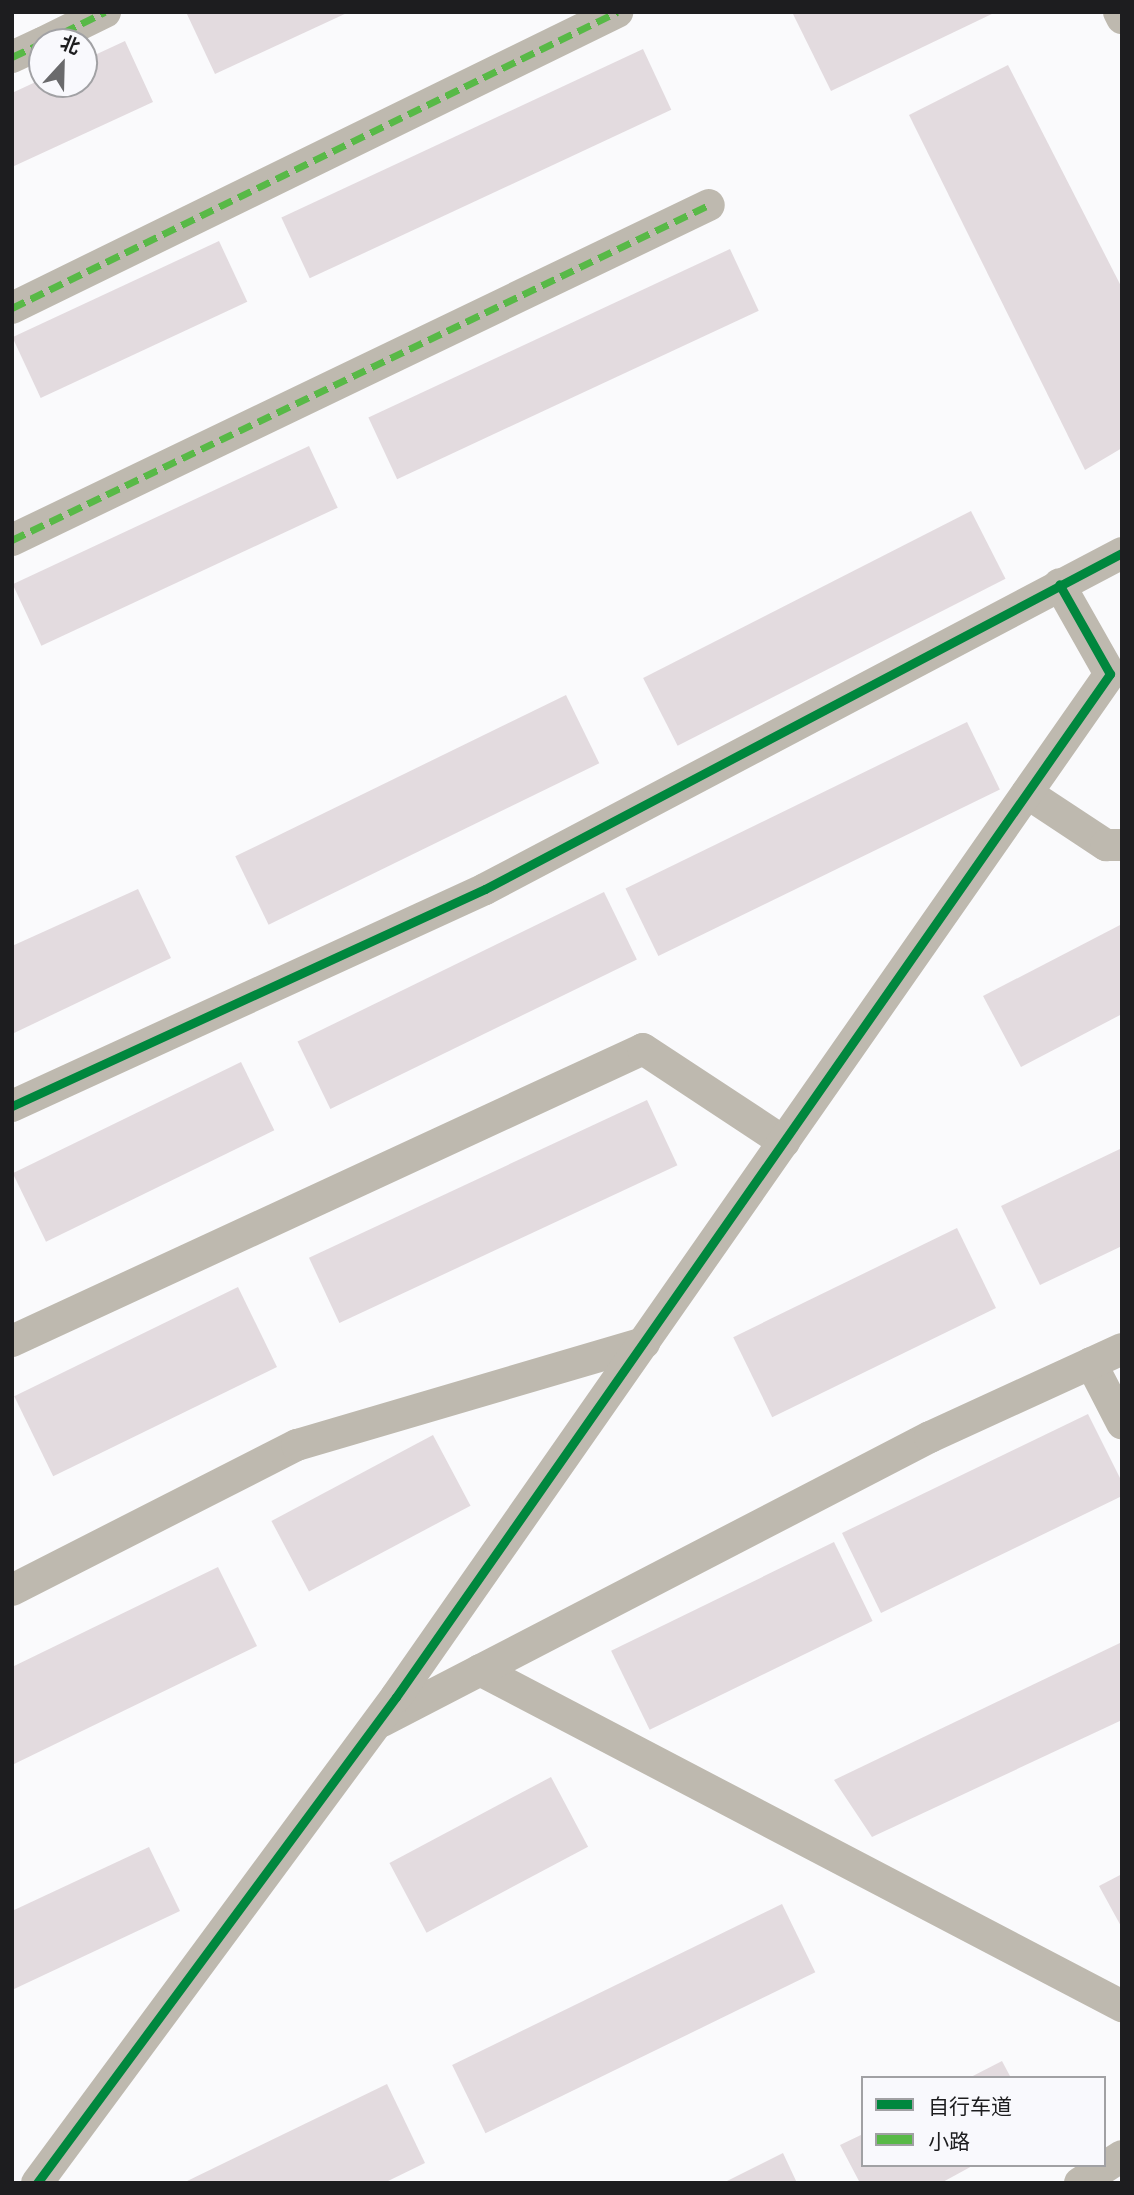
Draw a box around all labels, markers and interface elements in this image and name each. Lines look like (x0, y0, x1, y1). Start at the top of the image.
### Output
north arrow (28, 28, 98, 98)
text: 北 (57, 31, 83, 59)
legend (861, 2076, 1106, 2167)
text: 自行车道 (928, 2095, 1012, 2119)
text: 小路 (928, 2130, 970, 2154)

